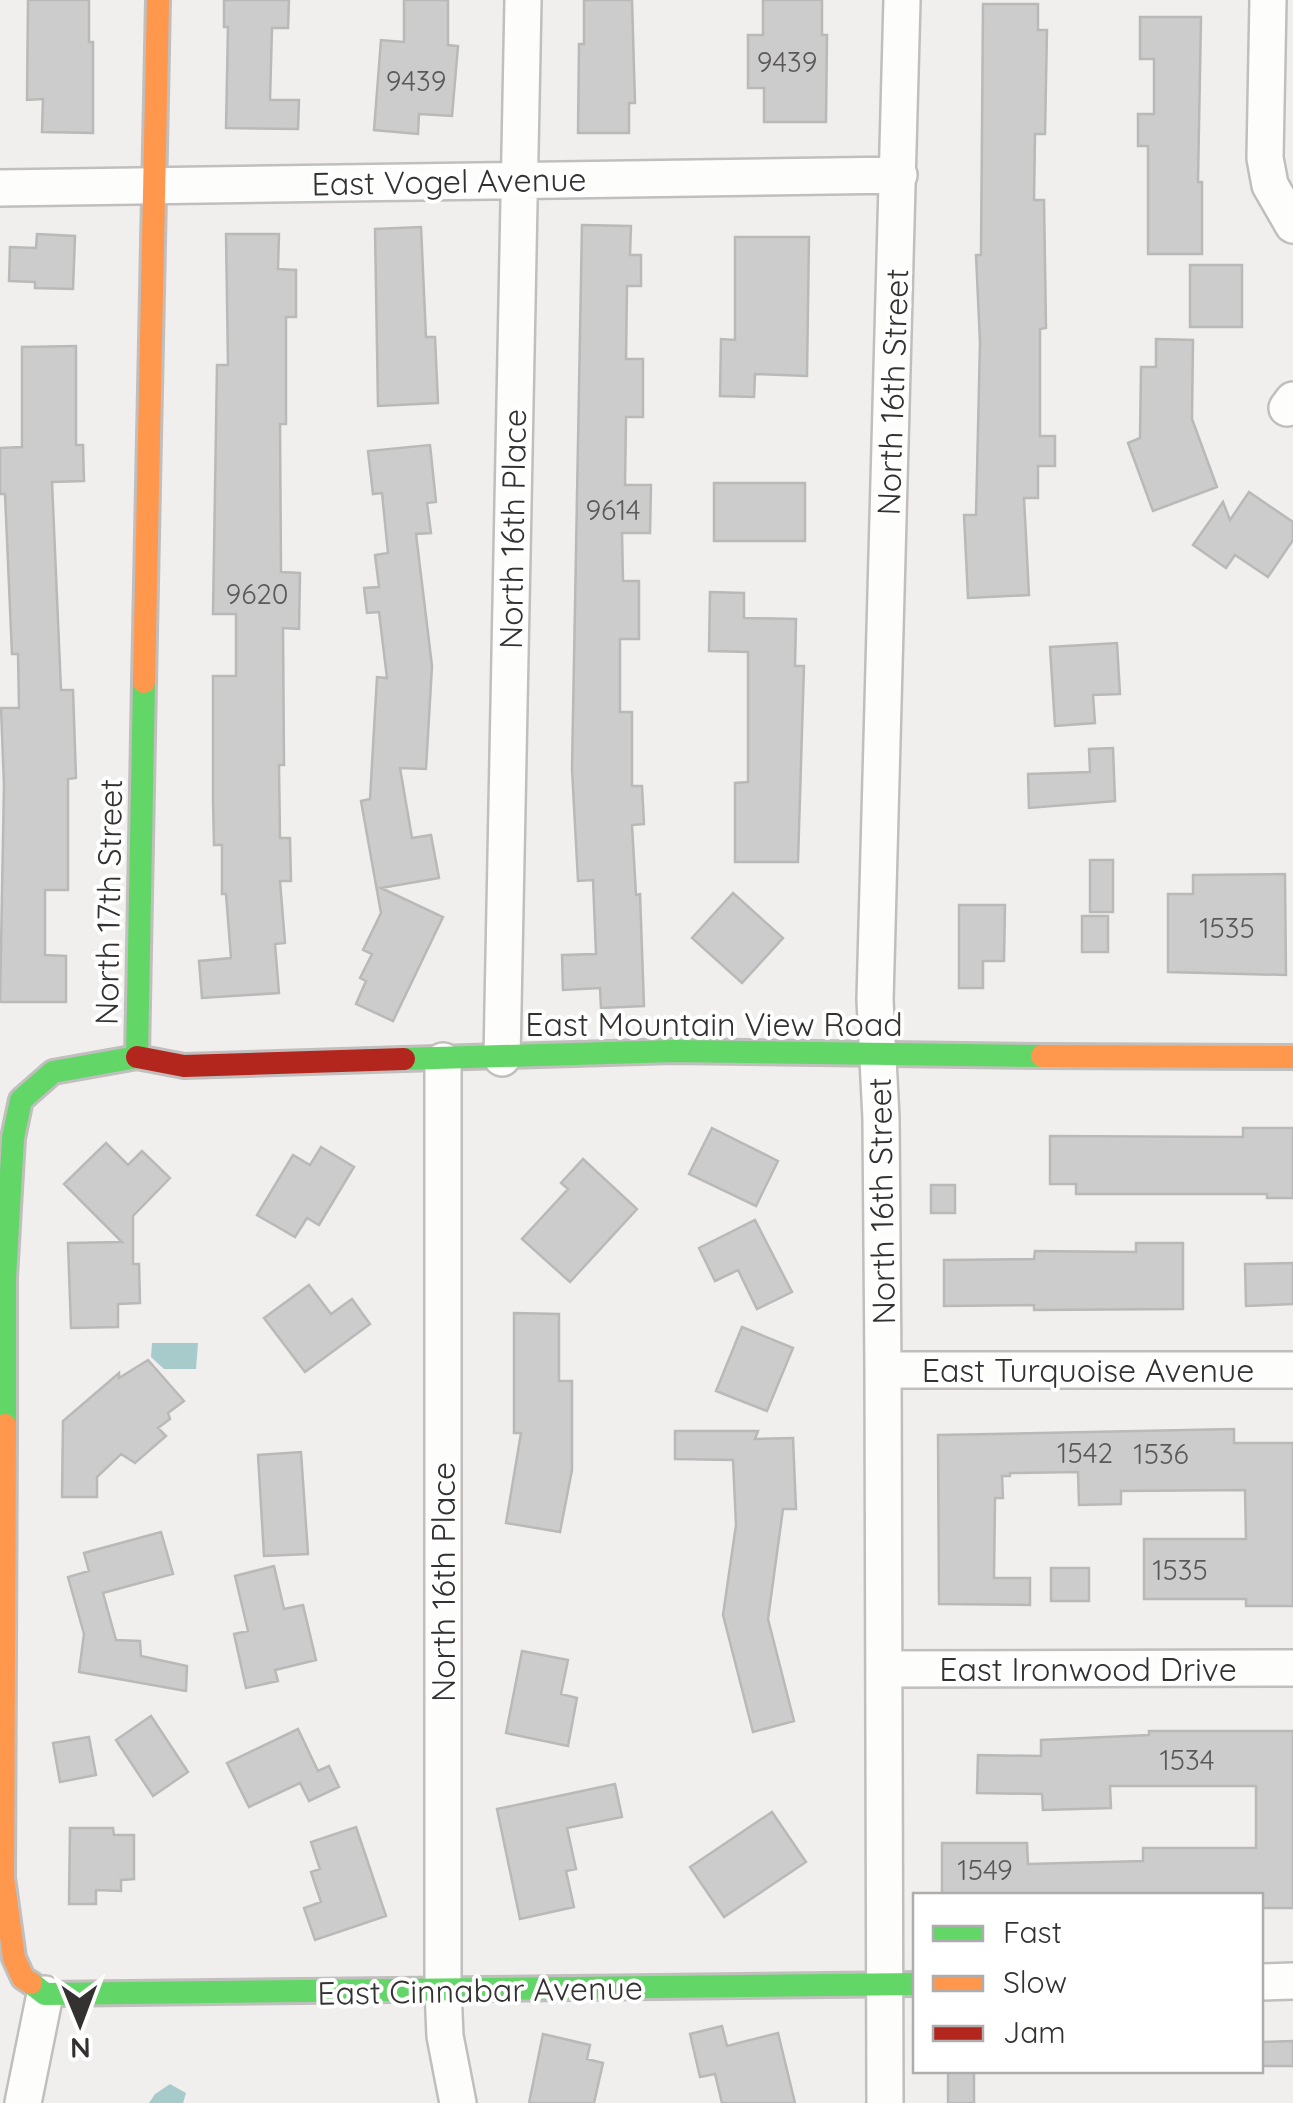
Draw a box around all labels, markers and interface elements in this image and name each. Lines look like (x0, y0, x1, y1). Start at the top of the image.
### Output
house number: 9439 (757, 44, 817, 79)
house number: 9439 (386, 63, 446, 98)
street label: East Vogel Avenue (311, 159, 587, 203)
street label: North 16th Street (868, 268, 916, 516)
street label: North 16th Place (490, 409, 534, 649)
house number: 9614 (585, 492, 641, 527)
house number: 9620 (226, 576, 288, 611)
street label: North 17th Street (86, 779, 130, 1025)
house number: 1535 (1199, 910, 1255, 945)
street label: East Mountain View Road (525, 1004, 903, 1044)
street label: North 16th Street (859, 1077, 903, 1325)
street label: East Turquoise Avenue (922, 1350, 1254, 1390)
house number: 1542 (1057, 1435, 1113, 1470)
house number: 1536 (1133, 1436, 1189, 1471)
street label: North 16th Place (423, 1462, 463, 1702)
house number: 1535 (1152, 1552, 1208, 1587)
street label: East Ironwood Drive (939, 1649, 1237, 1689)
house number: 1534 (1159, 1742, 1215, 1777)
house number: 1549 (957, 1852, 1013, 1887)
legend (913, 1893, 1263, 2073)
text: Fast (1003, 1913, 1062, 1951)
text: Slow (1003, 1963, 1067, 2001)
street label: East Cinnabar Avenue (317, 1967, 643, 2013)
north arrow (30, 1973, 130, 2073)
text: Jam (1003, 2013, 1066, 2051)
text: N (70, 2031, 91, 2066)

